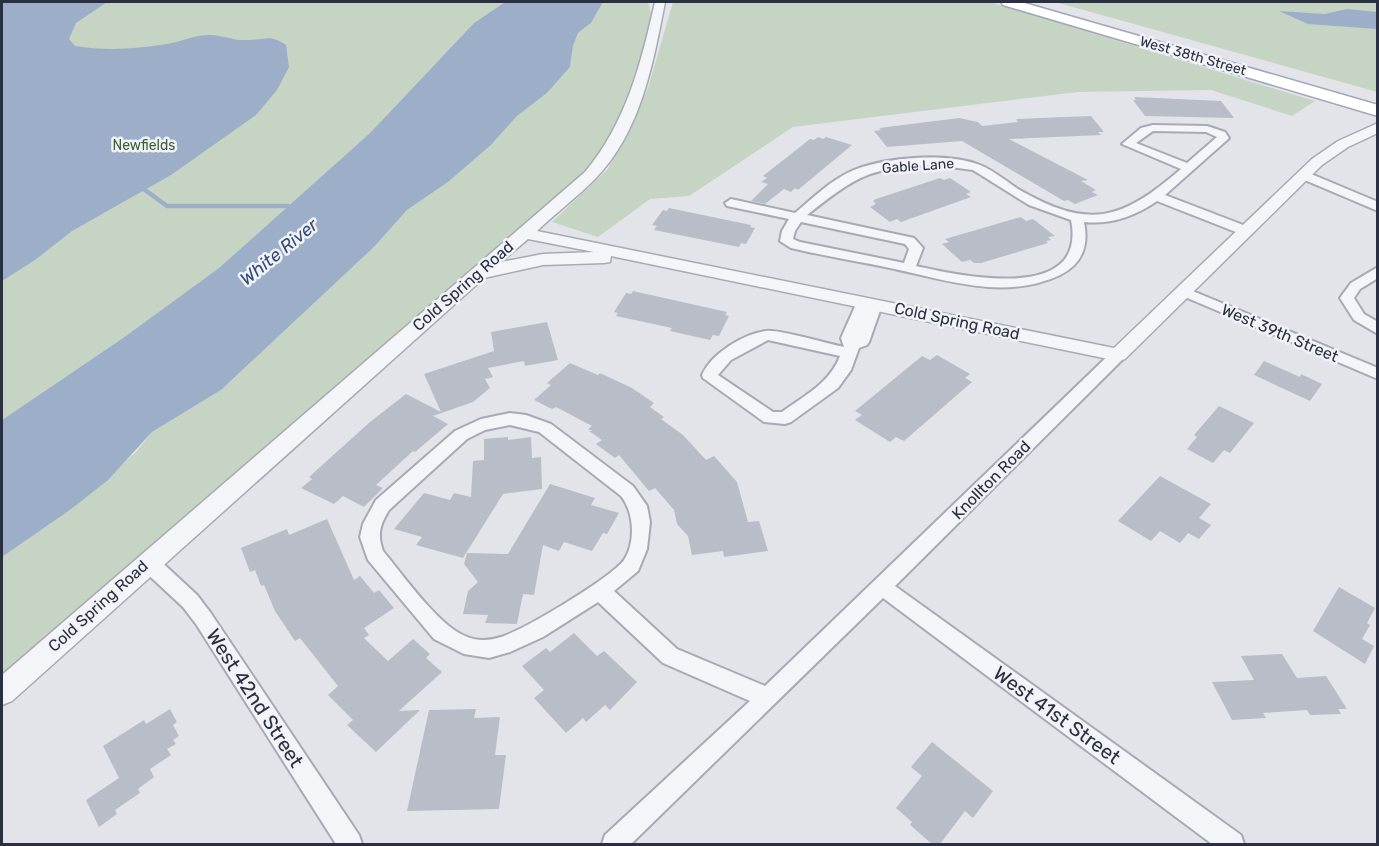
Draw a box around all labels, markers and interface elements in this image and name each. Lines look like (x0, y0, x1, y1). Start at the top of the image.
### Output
street label: West 38th Street (1138, 33, 1249, 79)
park label: Newfields (112, 137, 176, 154)
street label: Gable Lane (881, 155, 955, 177)
water label: White River (236, 213, 323, 290)
street label: Cold Spring Road (409, 237, 517, 335)
street label: Cold Spring Road (893, 298, 1021, 344)
street label: West 39th Street (1219, 300, 1341, 366)
street label: Knollton Road (948, 437, 1034, 523)
street label: Cold Spring Road (44, 556, 152, 656)
street label: West 42nd Street (201, 624, 309, 772)
street label: West 41st Street (989, 661, 1125, 769)

